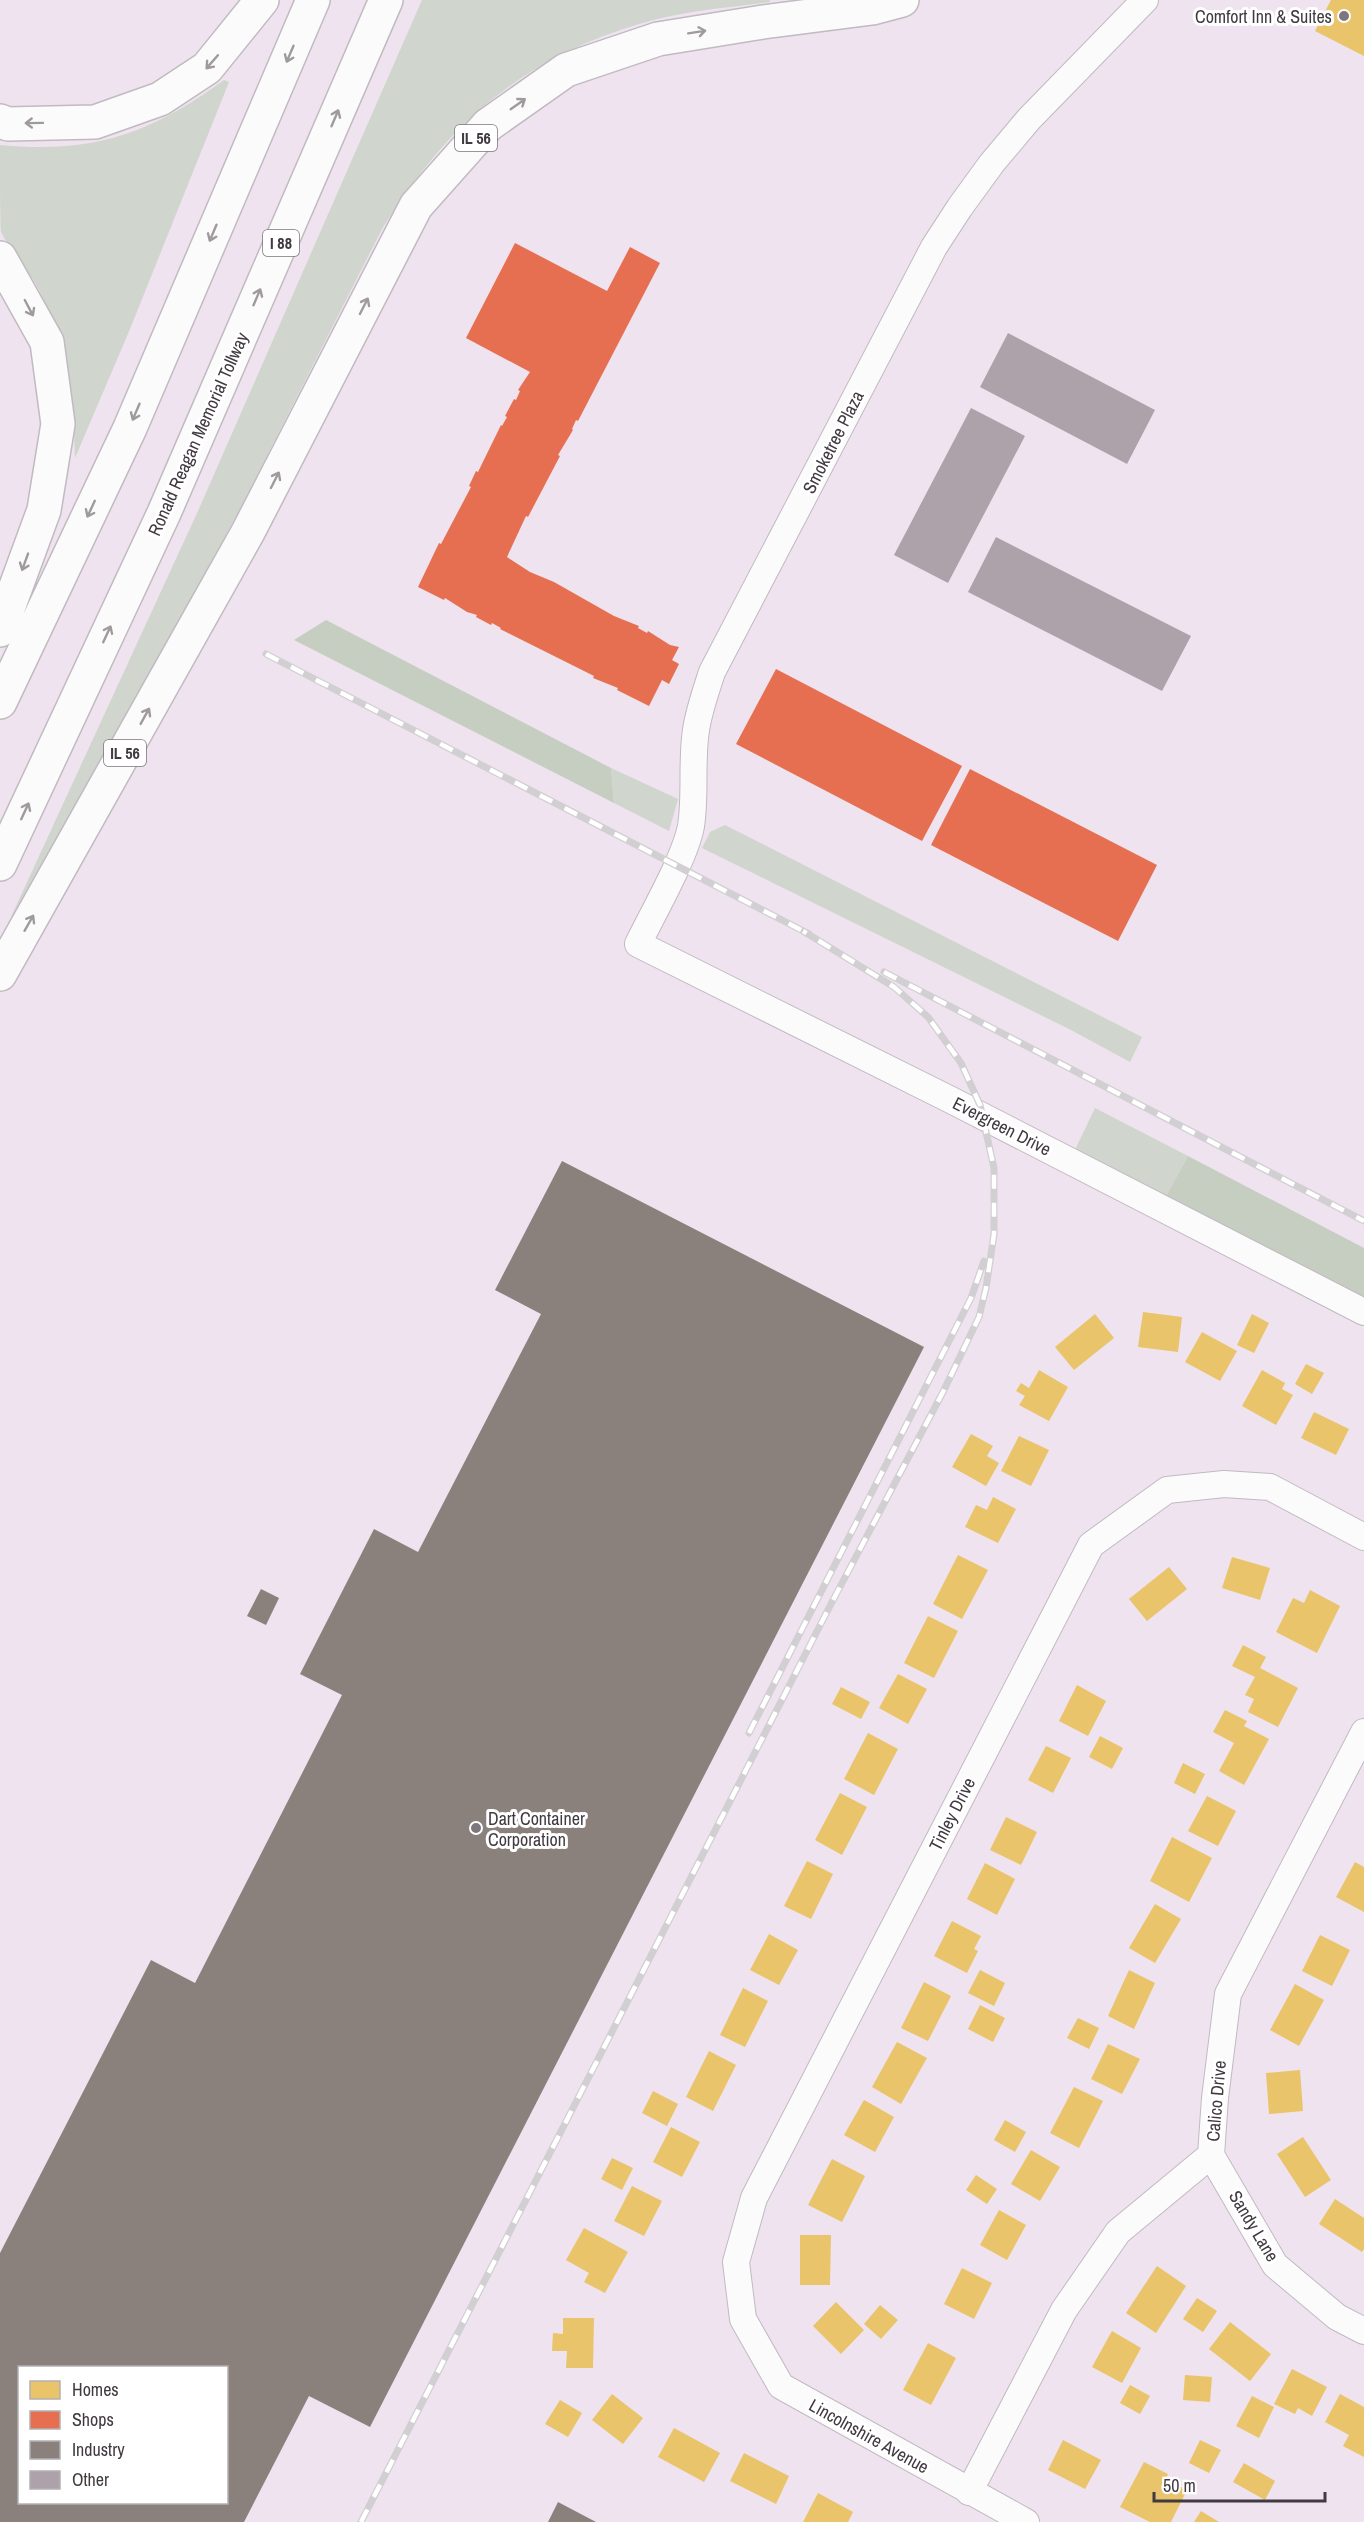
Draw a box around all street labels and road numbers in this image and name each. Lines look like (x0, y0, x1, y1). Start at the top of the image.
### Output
road number: IL 56 (455, 125, 497, 151)
road number: I 88 (263, 230, 299, 256)
street label: Ronald Reagan Memorial Tollway (142, 328, 254, 540)
street label: Smoketree Plaza (796, 386, 870, 498)
road number: IL 56 (104, 740, 146, 766)
street label: Evergreen Drive (948, 1090, 1056, 1162)
street label: Tinley Drive (923, 1773, 981, 1855)
street label: Calico Drive (1200, 2059, 1232, 2143)
street label: Sandy Lane (1223, 2186, 1285, 2266)
street label: Lincolnshire Avenue (805, 2393, 933, 2479)

